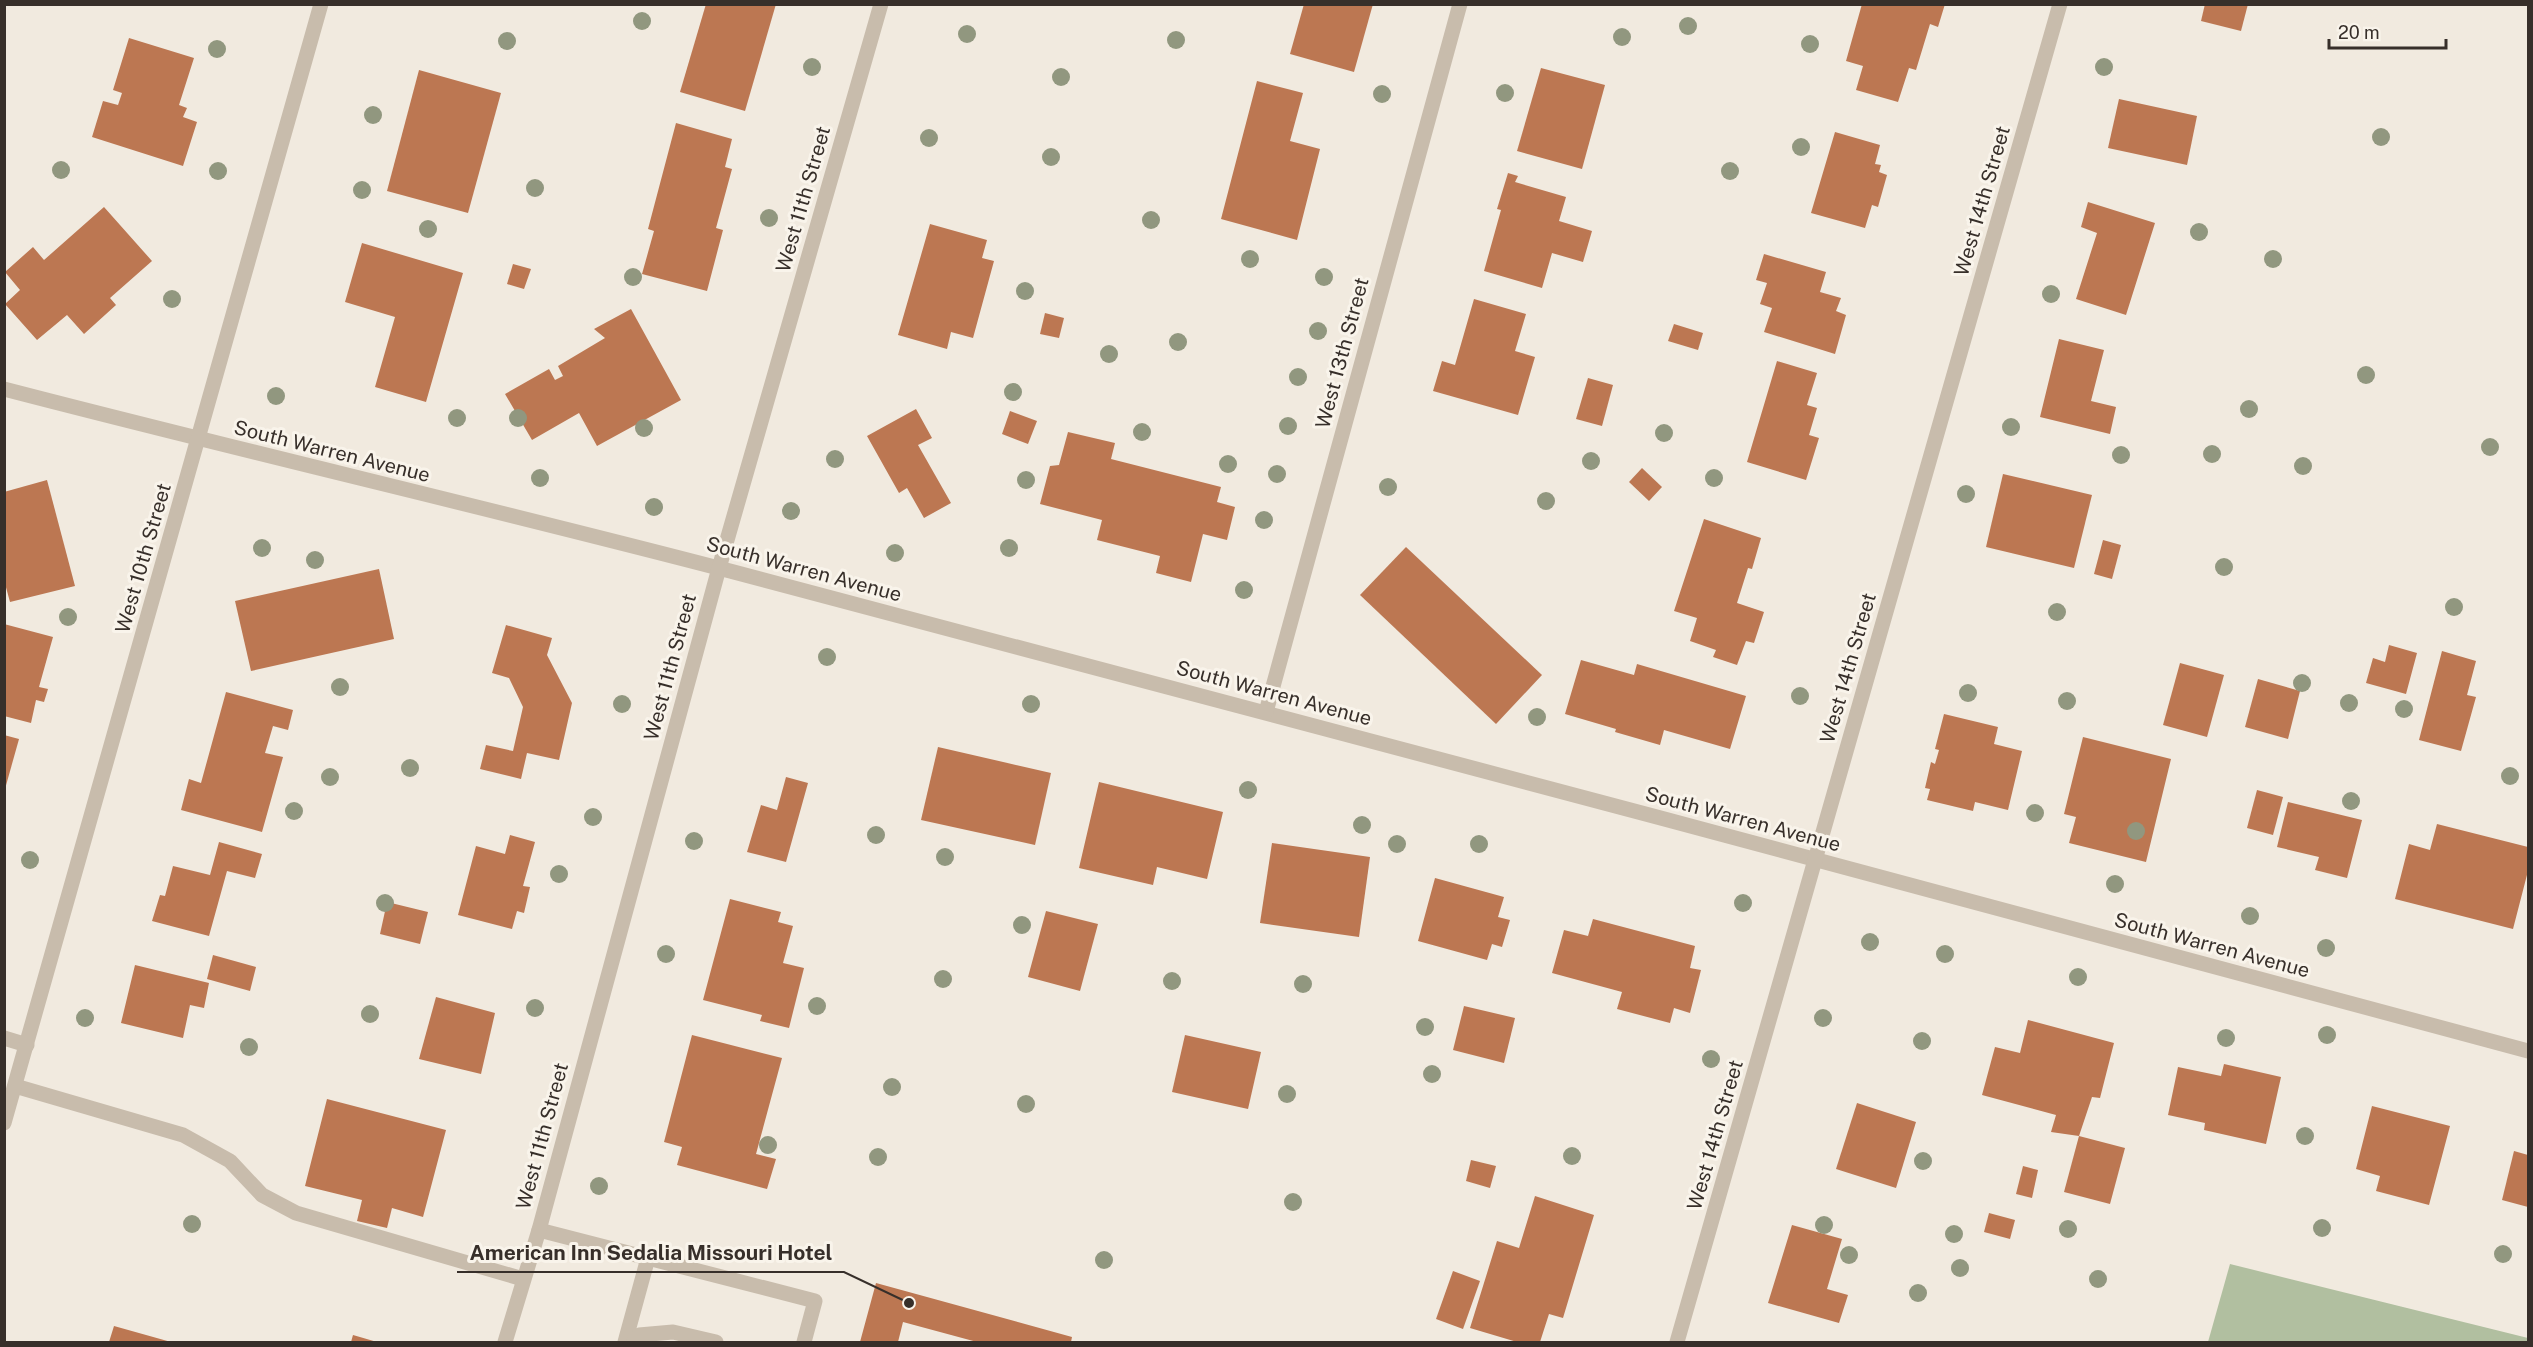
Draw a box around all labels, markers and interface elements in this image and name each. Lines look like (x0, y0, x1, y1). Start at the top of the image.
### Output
scale bar (2329, 12, 2446, 50)
text: 20 m (2338, 22, 2380, 43)
street label: West 11th Street (771, 123, 835, 275)
street label: West 14th Street (1949, 123, 2015, 279)
street label: West 13th Street (1310, 275, 1374, 431)
street label: South Warren Avenue (232, 415, 432, 487)
street label: West 10th Street (110, 480, 176, 636)
street label: South Warren Avenue (704, 531, 904, 607)
street label: West 14th Street (1815, 590, 1881, 746)
street label: West 11th Street (639, 591, 701, 743)
street label: South Warren Avenue (1174, 655, 1374, 731)
street label: South Warren Avenue (1643, 781, 1843, 857)
street label: South Warren Avenue (2112, 907, 2312, 983)
street label: West 14th Street (1682, 1057, 1748, 1213)
street label: West 11th Street (511, 1060, 573, 1212)
callout: American Inn Sedalia Missouri Hotel (457, 1233, 844, 1272)
text: American Inn Sedalia Missouri Hotel (470, 1240, 832, 1265)

